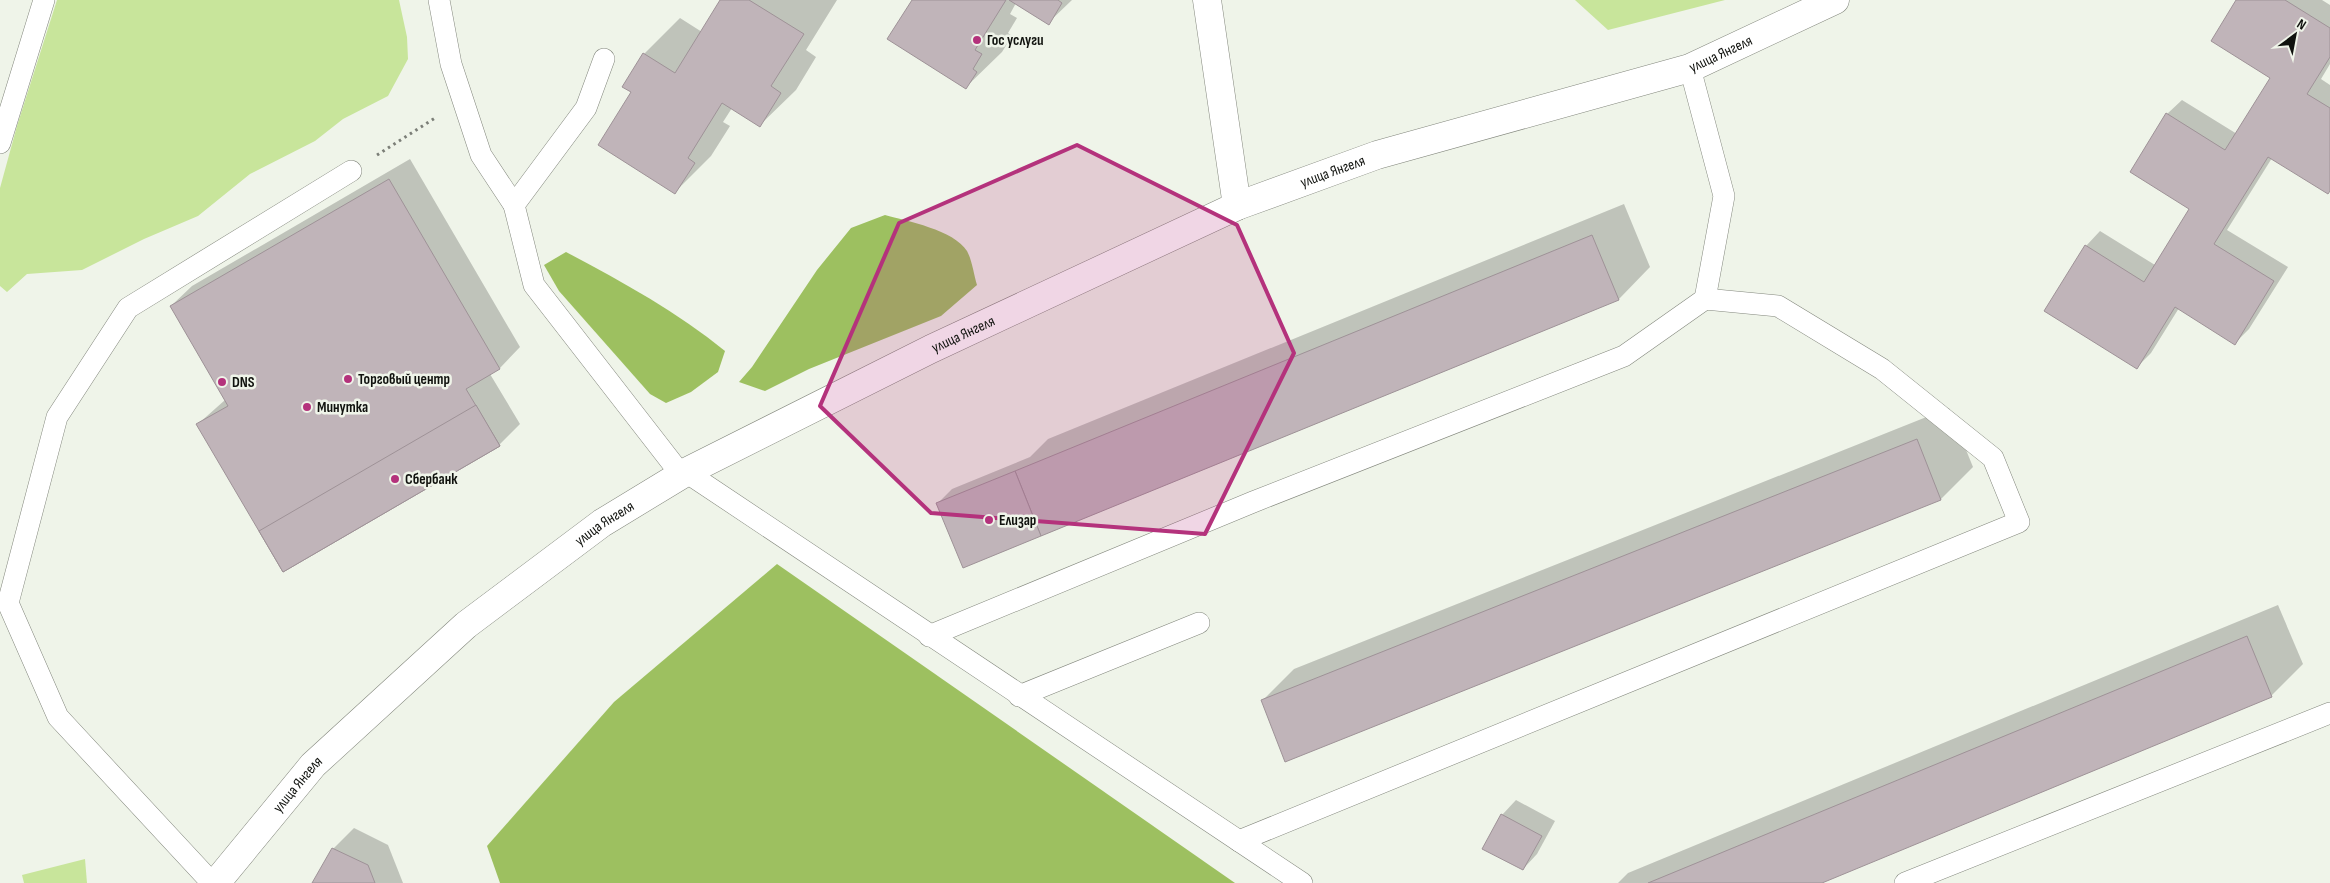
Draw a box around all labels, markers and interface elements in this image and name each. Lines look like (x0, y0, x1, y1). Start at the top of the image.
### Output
north arrow (2270, 10, 2320, 60)
text: N (2294, 15, 2309, 34)
place label: Гос услуги (987, 31, 1044, 50)
street label: улица Янгеля (1686, 31, 1755, 77)
marker: Гос услуги (971, 34, 983, 46)
street label: улица Янгеля (1297, 151, 1368, 192)
street label: улица Янгеля (928, 311, 998, 357)
place label: Торговый центр (358, 370, 450, 389)
place label: DNS (232, 373, 255, 392)
marker: Торговый центр (342, 373, 354, 385)
marker: DNS (216, 376, 228, 388)
place label: Минутка (317, 398, 368, 417)
marker: Минутка (301, 401, 313, 413)
place label: Сбербанк (405, 470, 458, 489)
marker: Сбербанк (389, 473, 401, 485)
street label: улица Янгеля (571, 496, 638, 550)
place label: Елизар (999, 511, 1036, 530)
marker: Елизар (983, 514, 995, 526)
street label: улица Янгеля (268, 752, 326, 816)

